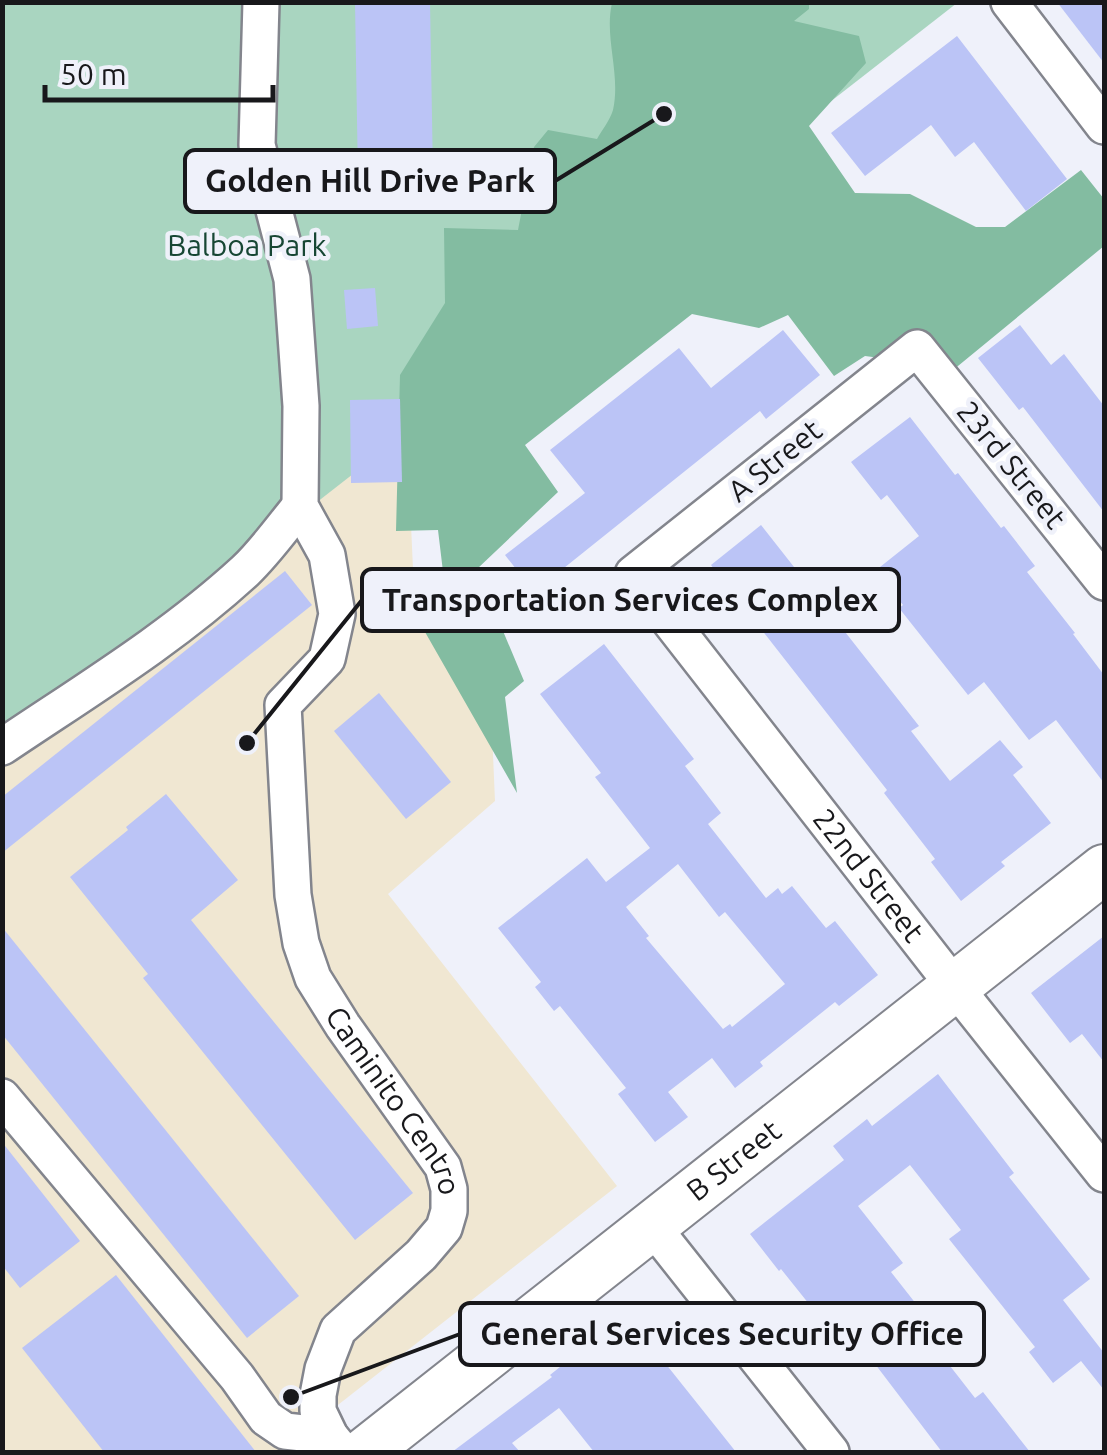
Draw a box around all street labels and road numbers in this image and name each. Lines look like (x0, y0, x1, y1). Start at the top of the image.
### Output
street label: 23rd Street (950, 394, 1073, 535)
street label: A Street (721, 412, 828, 508)
street label: 22nd Street (807, 802, 931, 948)
street label: Caminito Centro (319, 1000, 468, 1199)
street label: B Street (680, 1113, 787, 1207)

